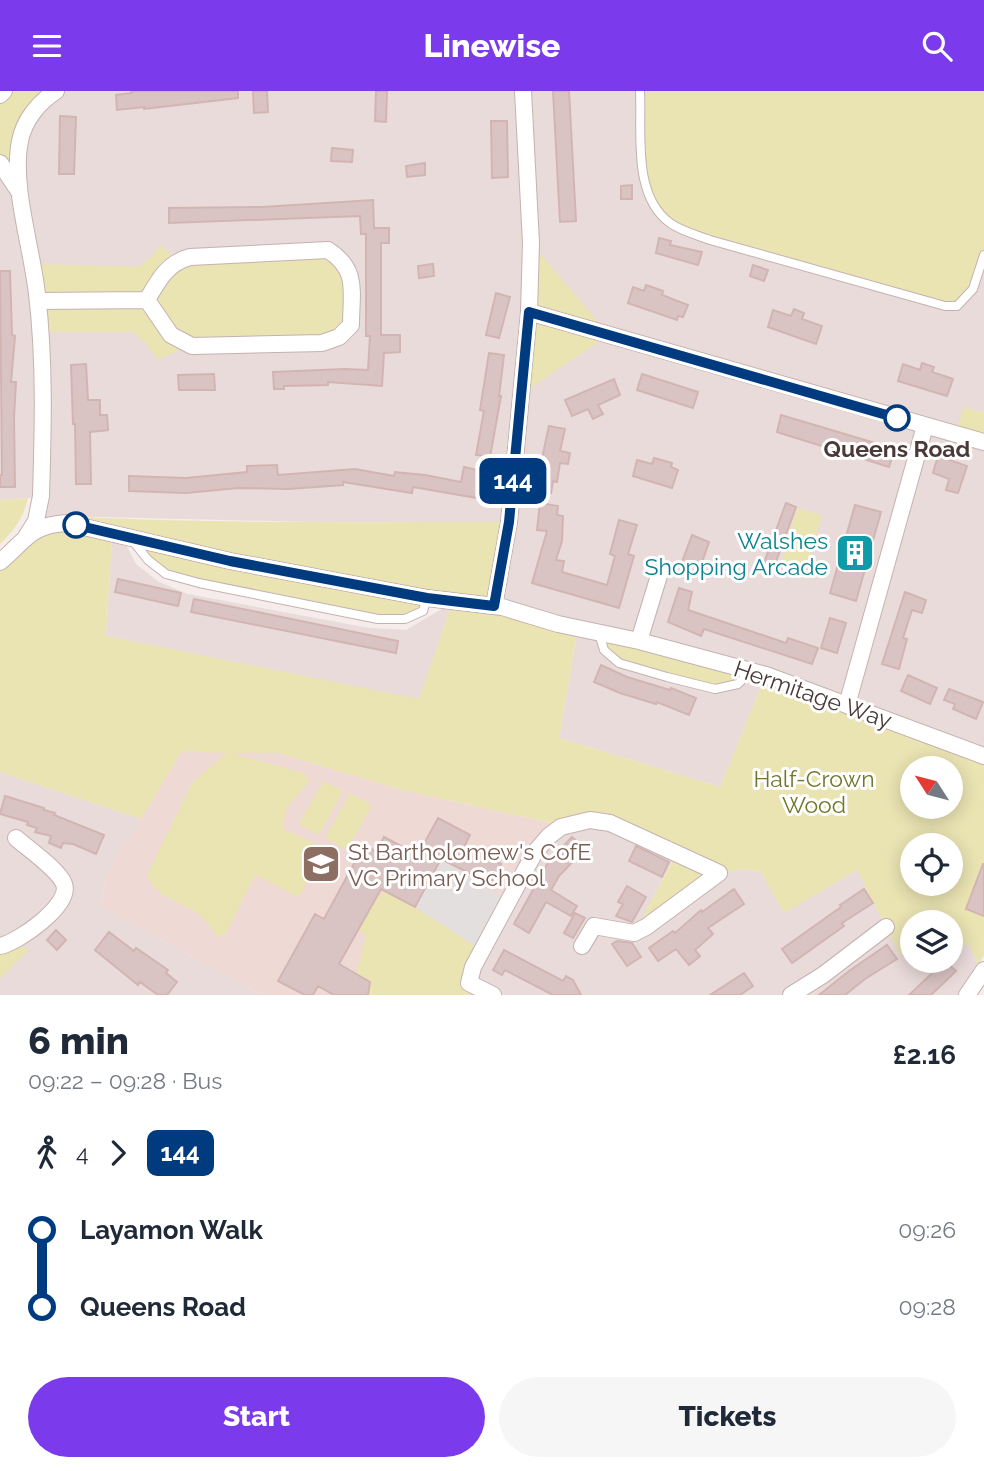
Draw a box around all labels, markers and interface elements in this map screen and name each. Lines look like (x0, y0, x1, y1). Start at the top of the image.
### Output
icon: menu (28, 27, 66, 65)
text: Linewise (424, 27, 560, 64)
icon: search (918, 27, 956, 65)
marker: Queens Road (884, 405, 910, 431)
place label: Queens Road (824, 435, 970, 462)
line badge: 144 (473, 458, 553, 504)
text: 144 (493, 466, 533, 495)
unlabelled marker (63, 512, 89, 538)
place label: Walshes Shopping Arcade (645, 527, 828, 580)
building icon: Walshes Shopping Arcade (834, 532, 876, 574)
street label: Hermitage Way (731, 654, 895, 734)
north arrow (900, 756, 962, 819)
map controls (900, 756, 963, 973)
park label: Half-Crown Wood (753, 765, 875, 818)
button: locate (900, 833, 963, 896)
place label: St Bartholomew's CofE VC Primary School (348, 838, 591, 891)
school or university icon: St Bartholomew's CofE VC Primary School (300, 843, 342, 885)
button: layers (900, 910, 963, 973)
text: 6 min (28, 1018, 129, 1063)
text: £2.16 (893, 1040, 956, 1070)
text: 09:22 – 09:28 · Bus (28, 1067, 222, 1094)
icon: walk (28, 1134, 66, 1172)
icon: forward (99, 1134, 137, 1172)
text: 144 (161, 1138, 200, 1167)
text: 4 (76, 1139, 89, 1166)
text: Layamon Walk (80, 1215, 263, 1245)
text: 09:26 (898, 1216, 956, 1243)
text: Queens Road (80, 1292, 246, 1322)
text: 09:28 (898, 1293, 956, 1320)
button: Start (28, 1377, 485, 1457)
button: Tickets (499, 1377, 956, 1457)

